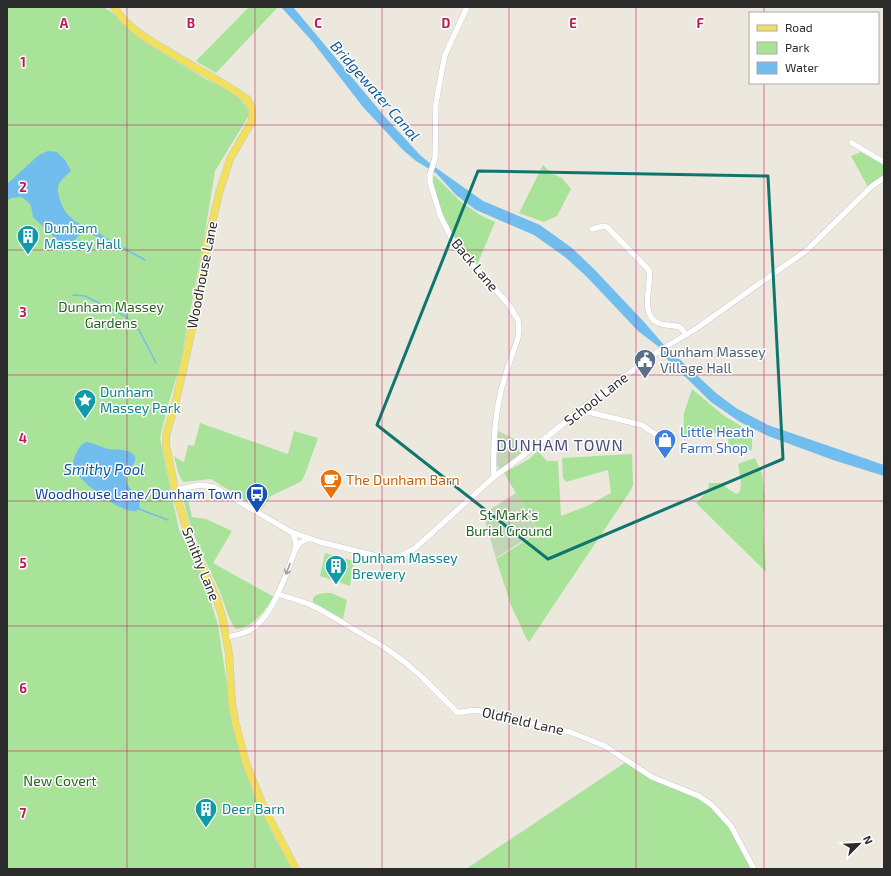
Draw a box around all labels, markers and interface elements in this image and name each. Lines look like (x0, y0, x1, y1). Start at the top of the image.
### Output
legend (749, 12, 879, 84)
text: A (60, 15, 69, 31)
text: B (187, 15, 195, 31)
text: C (314, 15, 322, 31)
text: D (442, 15, 451, 31)
text: E (569, 15, 577, 31)
text: F (696, 15, 704, 31)
text: Road (785, 20, 813, 34)
water label: Bridgewater Canal (327, 37, 424, 144)
text: Park (785, 40, 810, 54)
text: 1 (20, 54, 26, 70)
text: Water (785, 60, 819, 74)
text: 2 (19, 179, 27, 195)
place label: Dunham Massey Hall (44, 219, 122, 252)
street label: Woodhouse Lane (183, 220, 220, 330)
building icon: Dunham Massey Hall (15, 223, 41, 256)
street label: Back Lane (448, 235, 502, 295)
park label: Dunham Massey Gardens (58, 298, 164, 331)
text: 3 (19, 304, 27, 320)
place label: Dunham Massey Village Hall (660, 343, 766, 376)
public building icon: Dunham Massey Village Hall (632, 347, 658, 380)
street label: School Lane (560, 368, 631, 429)
place label: Dunham Massey Park (100, 383, 181, 416)
place icon: Dunham Massey Park (72, 387, 98, 420)
place label: Little Heath Farm Shop (680, 423, 754, 456)
shop icon: Little Heath Farm Shop (652, 427, 678, 460)
text: 4 (19, 430, 27, 446)
district label: DUNHAM TOWN (496, 435, 624, 454)
water label: Smithy Pool (63, 460, 145, 479)
cafe icon: The Dunham Barn (318, 467, 344, 500)
place label: The Dunham Barn (346, 471, 460, 488)
bus stop icon: Woodhouse Lane/Dunham Town (244, 481, 270, 514)
place label: Woodhouse Lane/Dunham Town (35, 485, 242, 502)
park label: St Mark's Burial Ground (466, 506, 552, 539)
street label: Smithy Lane (179, 525, 224, 603)
place label: Dunham Massey Brewery (352, 549, 458, 582)
building icon: Dunham Massey Brewery (323, 553, 349, 586)
text: 5 (19, 555, 27, 571)
one-way arrow (283, 562, 291, 574)
text: 6 (19, 680, 27, 696)
street label: Oldfield Lane (481, 703, 566, 738)
park label: New Covert (23, 772, 97, 789)
building icon: Deer Barn (193, 796, 219, 829)
place label: Deer Barn (222, 800, 285, 817)
text: 7 (20, 805, 27, 821)
north arrow (839, 824, 879, 864)
text: N (861, 833, 876, 846)

